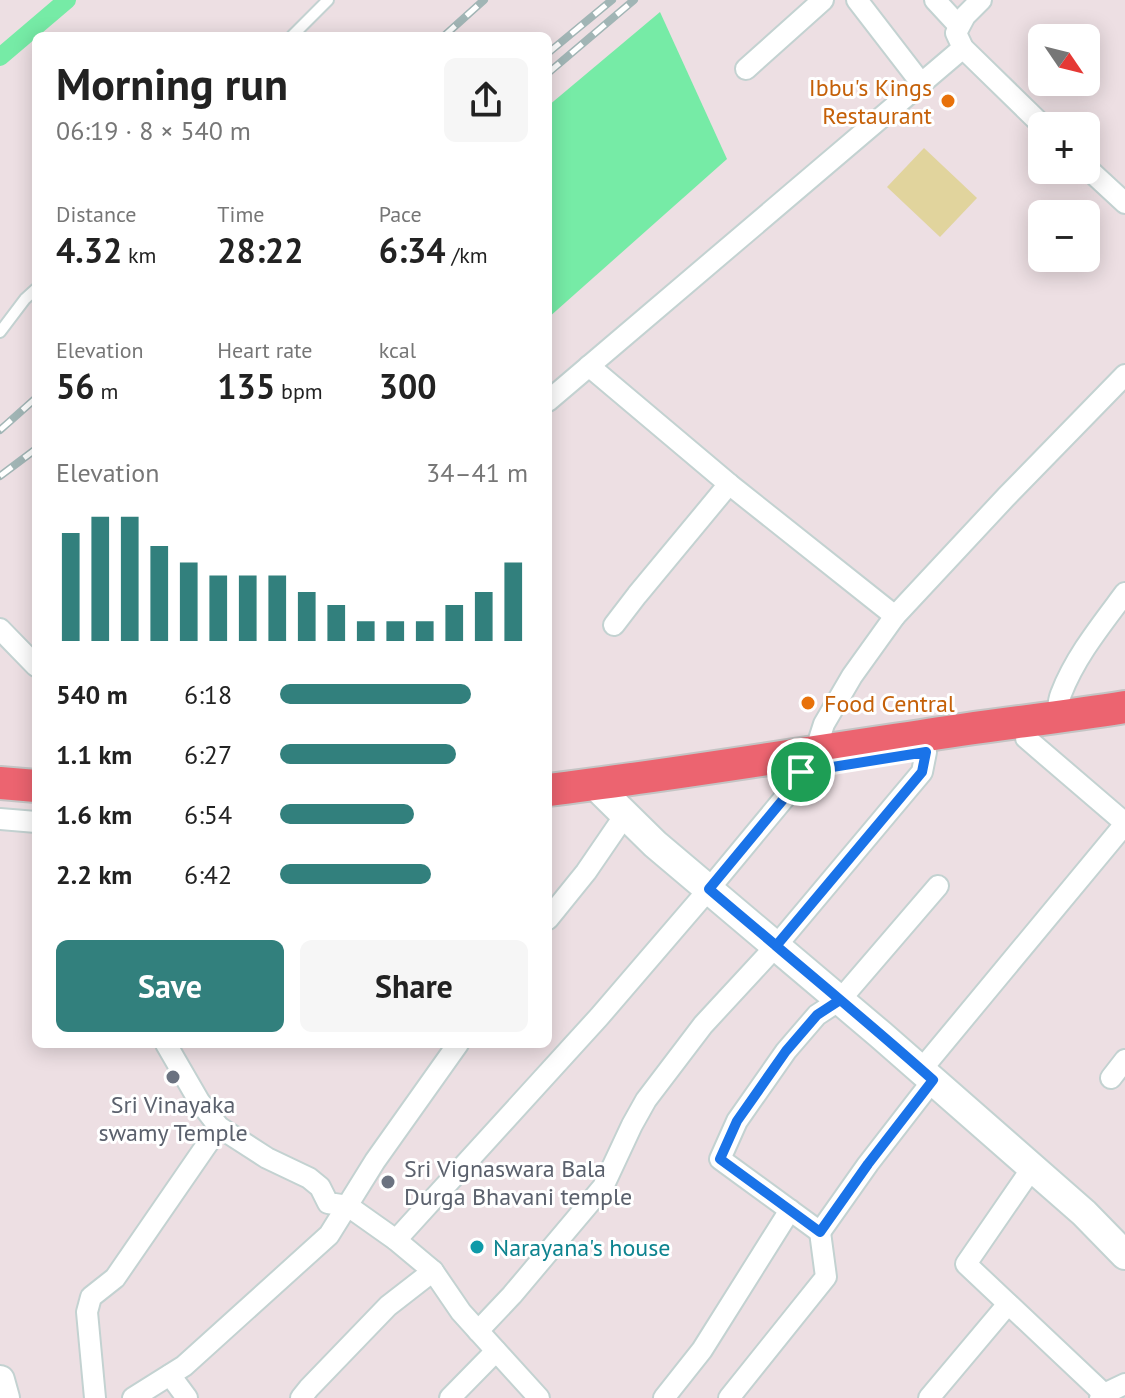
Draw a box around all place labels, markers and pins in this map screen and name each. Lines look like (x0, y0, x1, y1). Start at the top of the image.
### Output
place label: Ibbu's Kings Restaurant (809, 72, 932, 131)
marker: Ibbu's Kings Restaurant (939, 92, 957, 110)
place label: Food Central (824, 688, 955, 719)
marker: Food Central (799, 694, 817, 712)
pin (767, 738, 835, 806)
marker: Sri Vinayaka swamy Temple (164, 1068, 182, 1086)
place label: Sri Vinayaka swamy Temple (98, 1089, 248, 1148)
place label: Sri Vignaswara Bala Durga Bhavani temple (404, 1153, 632, 1212)
marker: Sri Vignaswara Bala Durga Bhavani temple (379, 1173, 397, 1191)
place label: Narayana's house (493, 1232, 671, 1263)
marker: Narayana's house (468, 1238, 486, 1256)

